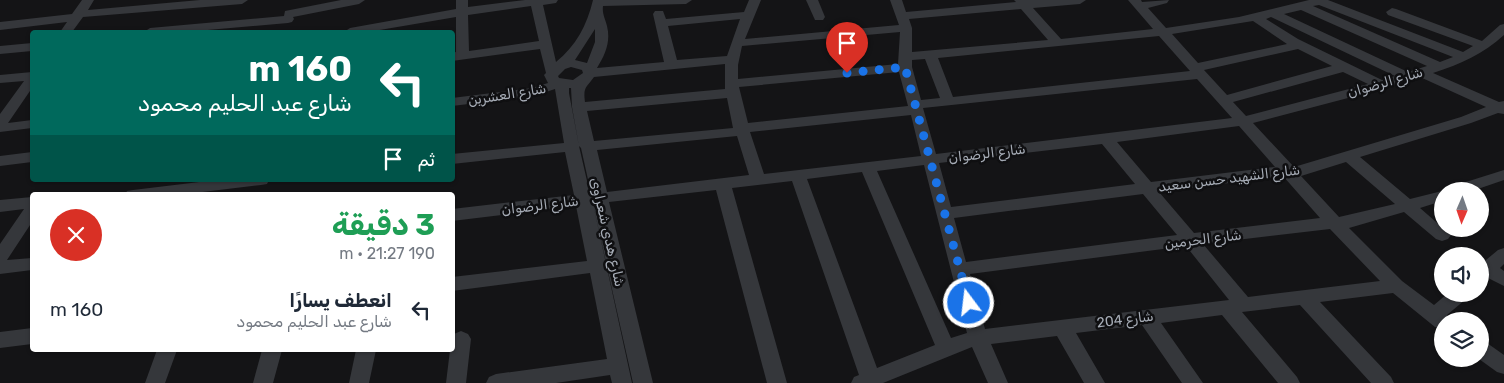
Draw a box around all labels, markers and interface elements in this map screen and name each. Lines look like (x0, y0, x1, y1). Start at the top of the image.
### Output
pin (826, 22, 868, 73)
icon: arrive (833, 29, 861, 57)
text: 160 m (248, 48, 352, 90)
icon: left (370, 50, 435, 115)
street label: شارع الرضوان (1345, 64, 1425, 103)
street label: شارع العشرين (467, 80, 548, 111)
text: شارع عبد الحليم محمود (138, 90, 352, 117)
street label: شارع الرضوان (948, 140, 1027, 169)
icon: arrive (379, 145, 407, 173)
text: ثم (417, 148, 435, 171)
street label: شارع الشهيد حسن سعيد (1157, 161, 1301, 198)
street label: شارع هدي شعراوى (585, 176, 628, 289)
north arrow (1434, 182, 1489, 238)
map controls (1434, 182, 1489, 367)
street label: شارع الرضوان (501, 192, 580, 221)
text: 3 دقيقة (332, 207, 435, 243)
button: close (50, 209, 102, 261)
street label: شارع الحرمين (1164, 226, 1243, 255)
text: 190 m · 21:27 (339, 244, 435, 263)
button: sound (1434, 247, 1489, 302)
position arrow (942, 276, 994, 328)
text: انعطف يسارًا (289, 289, 392, 312)
icon: left (407, 296, 435, 324)
text: 160 m (50, 298, 103, 321)
street label: شارع 204 (1096, 308, 1155, 333)
text: شارع عبد الحليم محمود (236, 312, 392, 331)
button: layers (1434, 312, 1489, 367)

